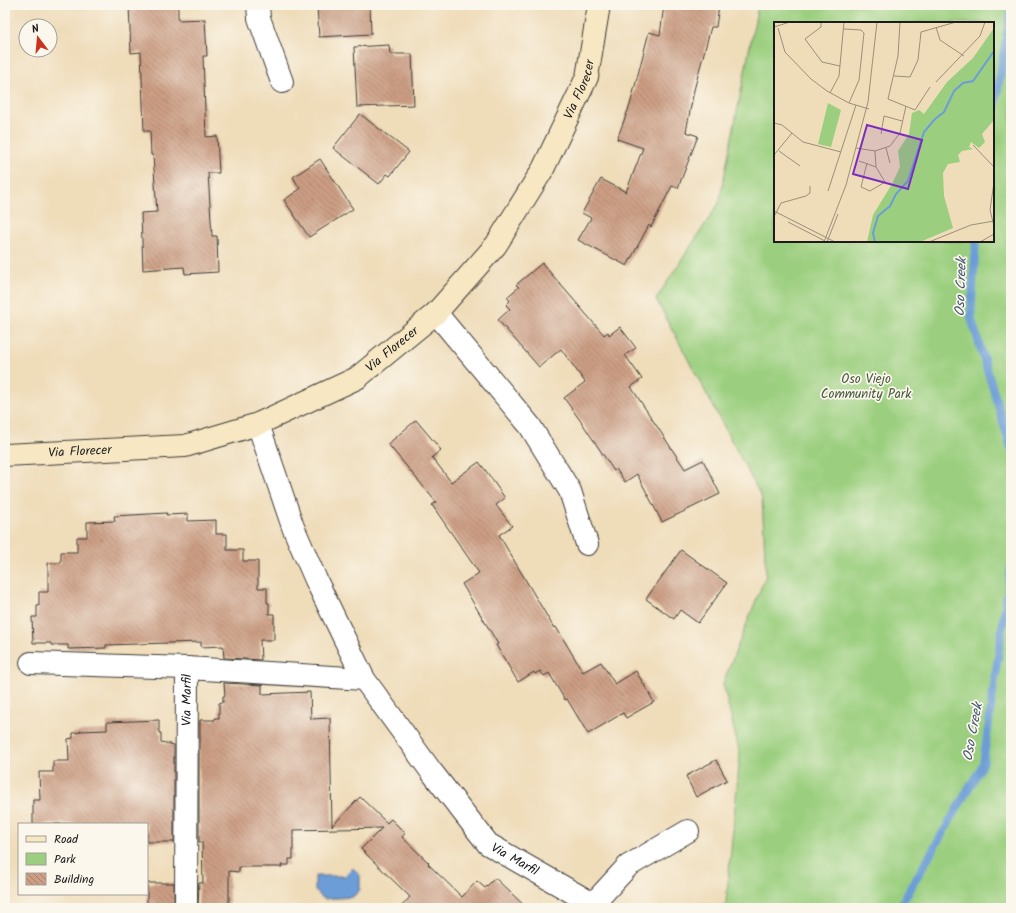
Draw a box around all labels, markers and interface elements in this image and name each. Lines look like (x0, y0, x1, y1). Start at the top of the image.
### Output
north arrow (18, 18, 58, 58)
text: N (30, 20, 41, 39)
inset map (774, 22, 994, 242)
street label: Via Florecer (558, 57, 600, 123)
water label: Oso Creek (949, 255, 973, 317)
street label: Via Florecer (361, 320, 424, 377)
park label: Oso Viejo Community Park (821, 369, 912, 405)
street label: Via Florecer (48, 439, 113, 463)
street label: Via Marfil (176, 674, 197, 726)
water label: Oso Creek (957, 699, 989, 763)
legend (18, 823, 148, 895)
text: Road (54, 830, 79, 849)
street label: Via Marfil (487, 837, 543, 881)
text: Park (54, 850, 76, 869)
text: Building (54, 870, 94, 889)

